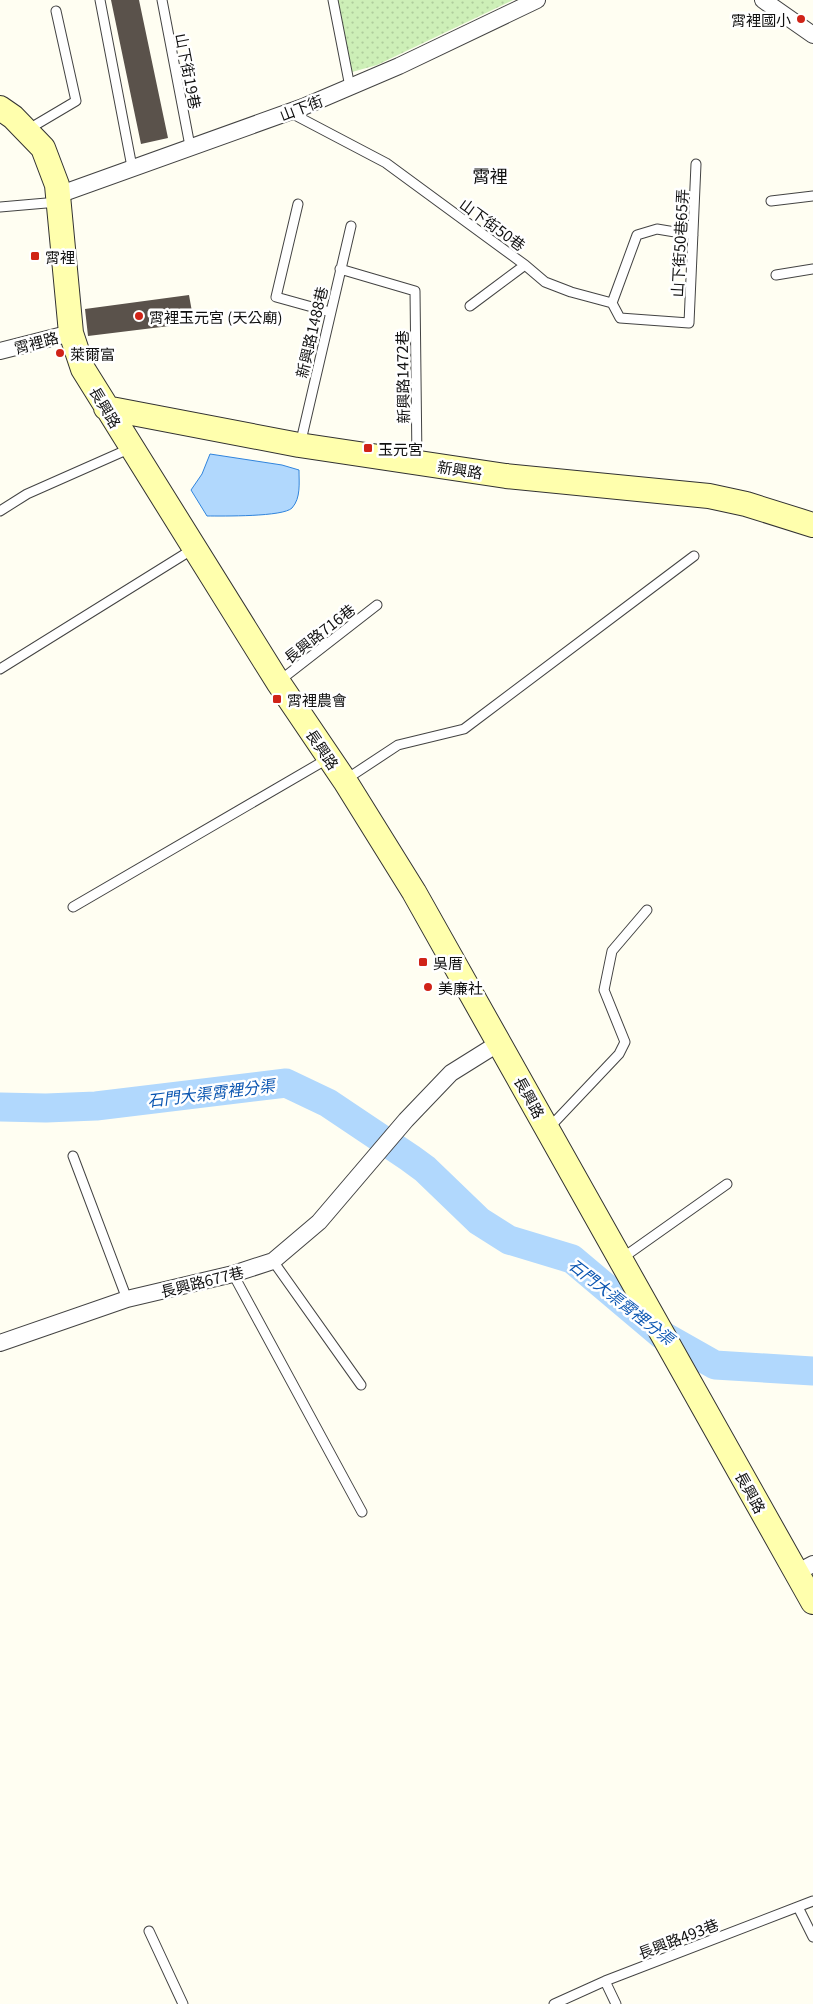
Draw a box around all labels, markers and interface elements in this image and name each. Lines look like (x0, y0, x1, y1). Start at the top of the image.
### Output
place label: 霄裡國小 (731, 9, 791, 30)
marker: 霄裡國小 (795, 13, 807, 25)
street label: 山下街19巷 (171, 31, 207, 111)
street label: 山下街 (276, 89, 326, 125)
district label: 霄裡 (472, 162, 508, 188)
street label: 山下街50巷65弄 (666, 188, 692, 298)
street label: 山下街50巷 (456, 193, 530, 255)
place label: 霄裡 (45, 246, 75, 267)
marker: 霄裡 (29, 250, 41, 262)
street label: 新興路1488巷 (290, 284, 332, 380)
place label: 霄裡玉元宮 (天公廟) (149, 306, 283, 327)
marker: 霄裡玉元宮 (天公廟) (133, 310, 145, 322)
street label: 霄裡路 (12, 326, 60, 358)
street label: 新興路1472巷 (391, 330, 413, 424)
place label: 萊爾富 (70, 343, 115, 364)
marker: 萊爾富 (54, 347, 66, 359)
street label: 長興路 (85, 382, 127, 432)
place label: 玉元宮 (378, 438, 423, 459)
marker: 玉元宮 (362, 442, 374, 454)
street label: 新興路 (436, 455, 484, 483)
street label: 長興路716巷 (279, 599, 359, 667)
place label: 霄裡農會 (287, 689, 347, 710)
marker: 霄裡農會 (271, 693, 283, 705)
street label: 長興路 (302, 724, 344, 774)
place label: 吳厝 (433, 952, 463, 973)
marker: 吳厝 (417, 956, 429, 968)
place label: 美廉社 (438, 977, 483, 998)
marker: 美廉社 (422, 981, 434, 993)
water label: 石門大渠霄裡分渠 (146, 1072, 278, 1112)
street label: 長興路 (510, 1072, 550, 1122)
water label: 石門大渠霄裡分渠 (564, 1252, 681, 1351)
street label: 長興路677巷 (158, 1261, 246, 1301)
street label: 長興路 (731, 1467, 771, 1517)
street label: 長興路493巷 (635, 1913, 721, 1963)

